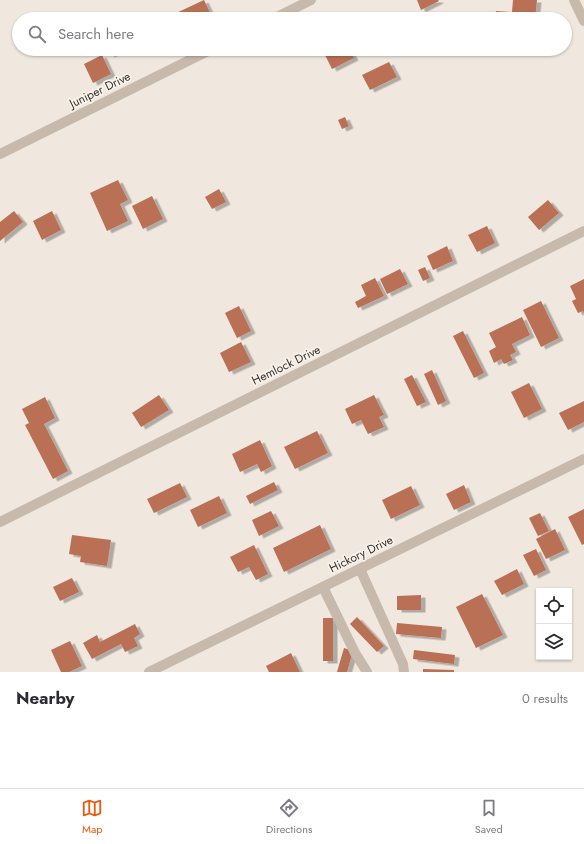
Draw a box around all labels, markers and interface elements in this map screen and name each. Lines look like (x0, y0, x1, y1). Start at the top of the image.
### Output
search box (12, 12, 572, 56)
icon: search (26, 23, 48, 45)
text: Search here (58, 23, 134, 45)
street label: Juniper Drive (65, 67, 134, 113)
street label: Hemlock Drive (248, 341, 324, 389)
street label: Hickory Drive (326, 531, 396, 577)
map controls (536, 588, 572, 660)
button: locate (536, 588, 572, 624)
button: layers (536, 624, 572, 660)
text: Nearby (16, 686, 74, 710)
text: 0 results (522, 689, 568, 708)
tab: Map (81, 797, 103, 837)
tab: Directions (266, 797, 312, 837)
tab: Saved (475, 797, 503, 837)

